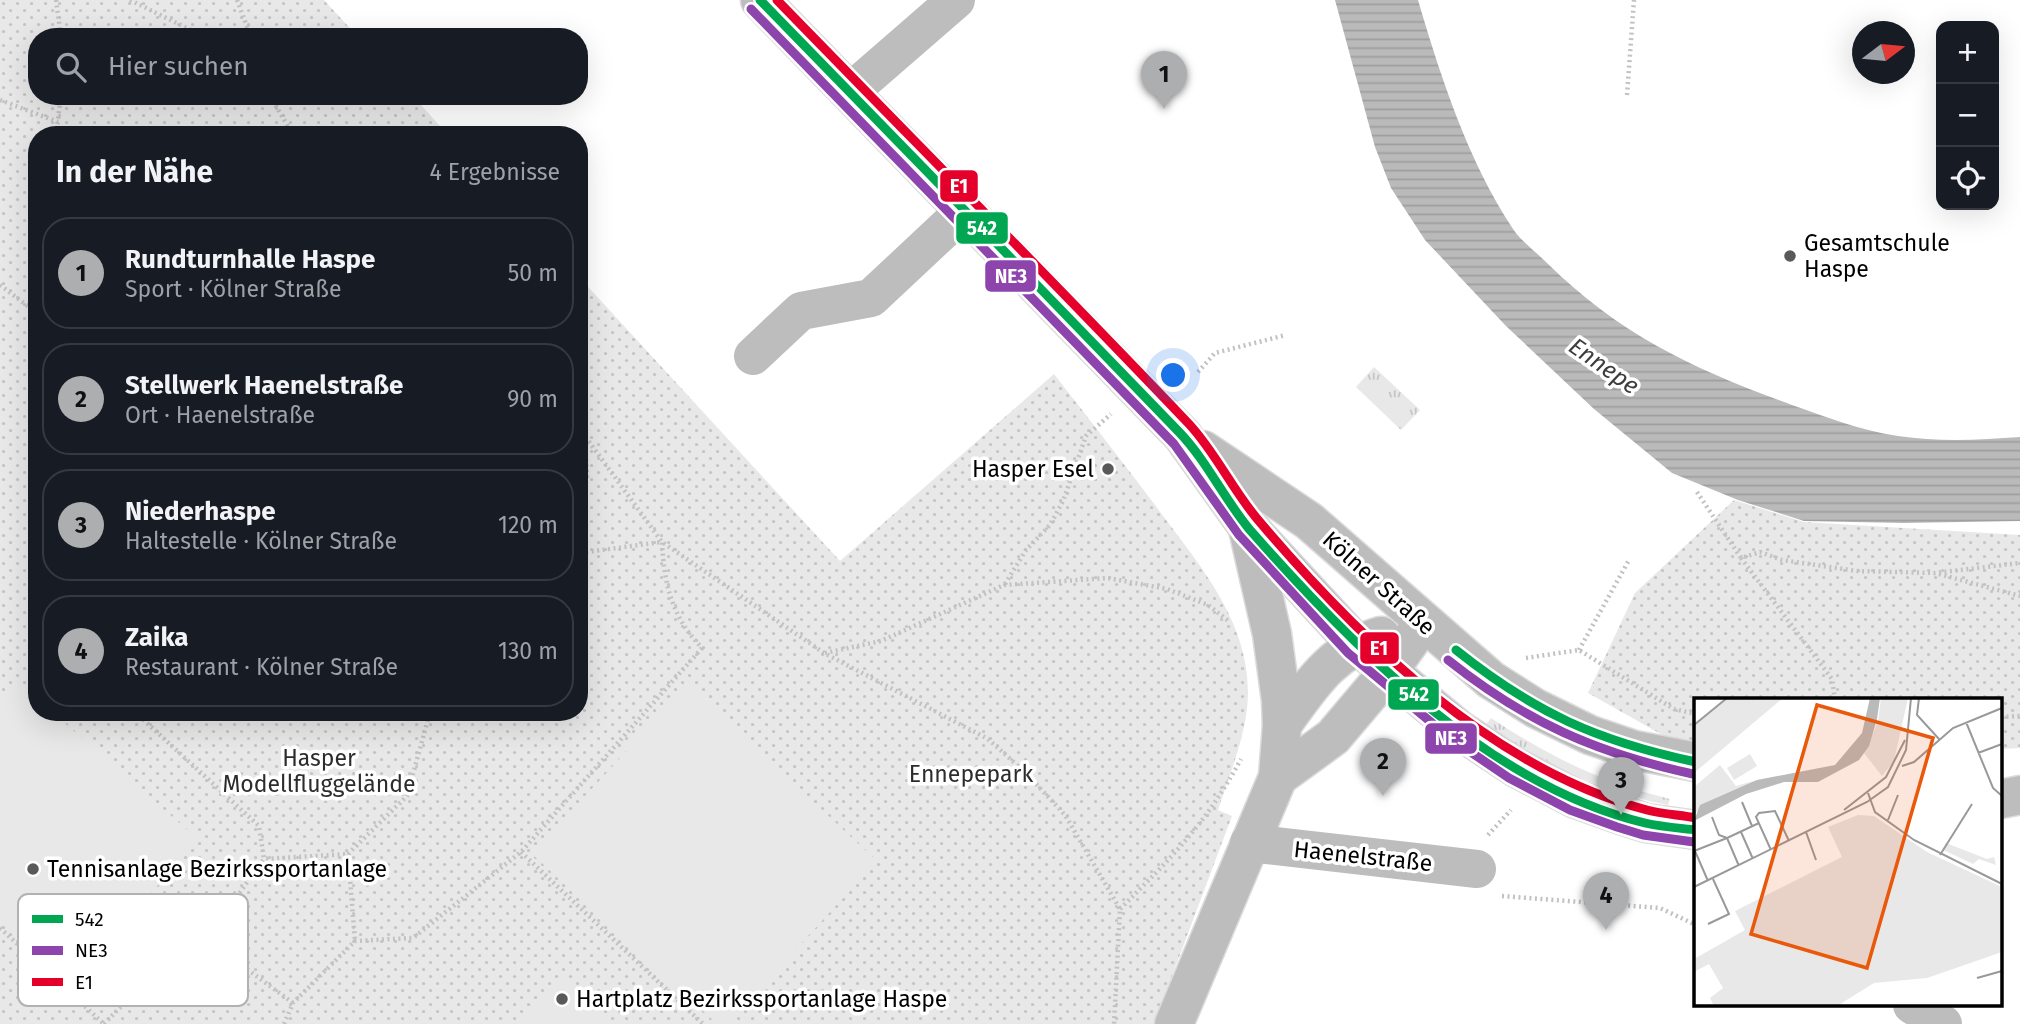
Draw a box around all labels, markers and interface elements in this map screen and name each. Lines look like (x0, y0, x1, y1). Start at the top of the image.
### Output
north arrow (1852, 21, 1915, 84)
map controls (1936, 21, 1999, 210)
button: + (1936, 21, 1999, 84)
search box (28, 28, 588, 105)
icon: search (52, 48, 90, 86)
text: Hier suchen (108, 51, 248, 82)
pin: 1 (1141, 51, 1187, 109)
button: − (1936, 84, 1999, 147)
button: locate (1936, 147, 1999, 210)
text: In der Nähe (56, 154, 213, 190)
text: 4 Ergebnisse (430, 158, 560, 186)
line badge: E1 (939, 169, 979, 203)
text: E1 (950, 175, 968, 198)
line badge: 542 (955, 211, 1009, 245)
text: 542 (967, 217, 997, 240)
place label: Gesamtschule Haspe (1804, 229, 1950, 283)
text: Rundturnhalle Haspe (125, 244, 375, 275)
marker: Gesamtschule Haspe (1782, 248, 1798, 264)
text: 1 (76, 259, 86, 287)
text: 50 m (508, 259, 558, 287)
line badge: NE3 (984, 259, 1037, 293)
text: NE3 (995, 265, 1027, 288)
text: Sport · Kölner Straße (125, 275, 342, 303)
water label: Ennepe (1564, 332, 1644, 400)
your location (1156, 358, 1190, 392)
text: Stellwerk Haenelstraße (125, 370, 403, 401)
text: 2 (75, 385, 87, 413)
text: 90 m (507, 385, 558, 413)
text: Ort · Haenelstraße (125, 401, 315, 429)
place label: Hasper Esel (972, 455, 1094, 483)
marker: Hasper Esel (1100, 461, 1116, 477)
text: Niederhaspe (125, 496, 276, 527)
text: 3 (75, 511, 87, 539)
text: 120 m (498, 511, 558, 539)
street label: Kölner Straße (1317, 525, 1441, 641)
text: Haltestelle · Kölner Straße (125, 527, 397, 555)
text: Zaika (125, 622, 189, 653)
line badge: E1 (1359, 631, 1400, 665)
text: 4 (75, 637, 88, 665)
text: 130 m (498, 637, 558, 665)
text: E1 (1370, 637, 1388, 660)
text: Restaurant · Kölner Straße (125, 653, 398, 681)
line badge: 542 (1387, 678, 1440, 711)
text: 542 (1399, 683, 1429, 706)
inset map (1694, 698, 2002, 1006)
line badge: NE3 (1424, 722, 1478, 755)
text: NE3 (1435, 727, 1467, 750)
pin: 2 (1360, 738, 1406, 796)
park label: Hasper Modellfluggelände (222, 744, 416, 798)
pin: 3 (1598, 757, 1644, 815)
park label: Ennepepark (909, 760, 1033, 788)
street label: Haenelstraße (1292, 835, 1434, 877)
place label: Tennisanlage Bezirkssportanlage (47, 855, 387, 883)
marker: Tennisanlage Bezirkssportanlage (25, 861, 41, 877)
pin: 4 (1583, 872, 1629, 930)
legend (18, 894, 248, 1006)
text: 542 (75, 908, 104, 931)
text: NE3 (75, 939, 108, 962)
text: E1 (75, 971, 93, 994)
place label: Hartplatz Bezirkssportanlage Haspe (576, 985, 947, 1013)
marker: Hartplatz Bezirkssportanlage Haspe (554, 991, 570, 1007)

